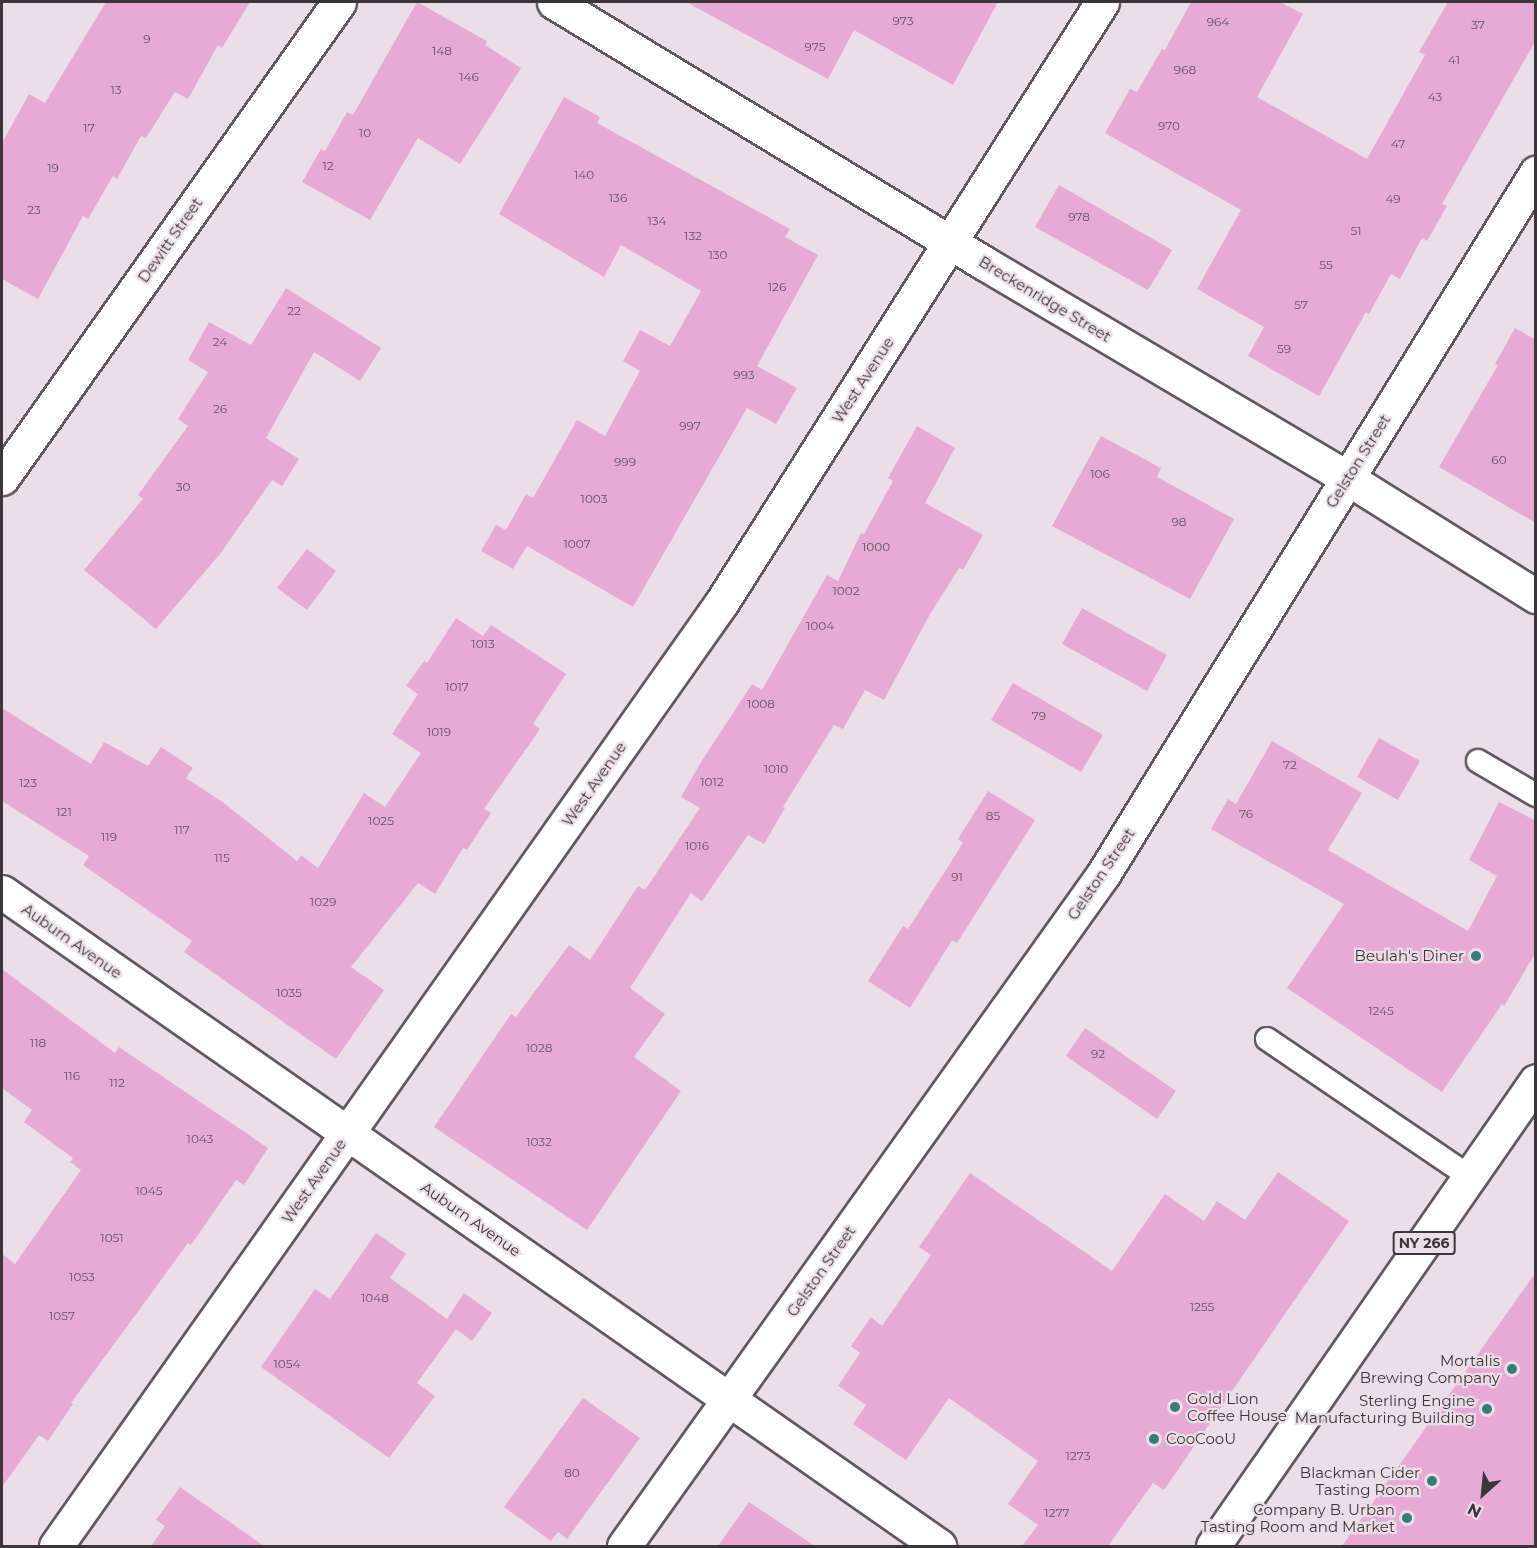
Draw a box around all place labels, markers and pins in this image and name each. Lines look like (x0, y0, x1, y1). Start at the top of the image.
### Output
place label: Beulah's Diner (1355, 947, 1464, 965)
marker: Beulah's Diner (1469, 949, 1483, 963)
place label: Mortalis Brewing Company (1360, 1351, 1500, 1386)
marker: Mortalis Brewing Company (1505, 1362, 1519, 1376)
place label: Gold Lion Coffee House (1187, 1389, 1287, 1424)
place label: Sterling Engine Manufacturing Building (1295, 1391, 1475, 1426)
marker: Gold Lion Coffee House (1168, 1400, 1182, 1414)
marker: Sterling Engine Manufacturing Building (1480, 1402, 1494, 1416)
place label: CooCooU (1166, 1430, 1236, 1448)
marker: CooCooU (1147, 1432, 1161, 1446)
place label: Blackman Cider Tasting Room (1300, 1463, 1420, 1498)
marker: Blackman Cider Tasting Room (1425, 1474, 1439, 1488)
place label: Company B. Urban Tasting Room and Market (1201, 1500, 1395, 1535)
marker: Company B. Urban Tasting Room and Market (1400, 1511, 1414, 1525)

